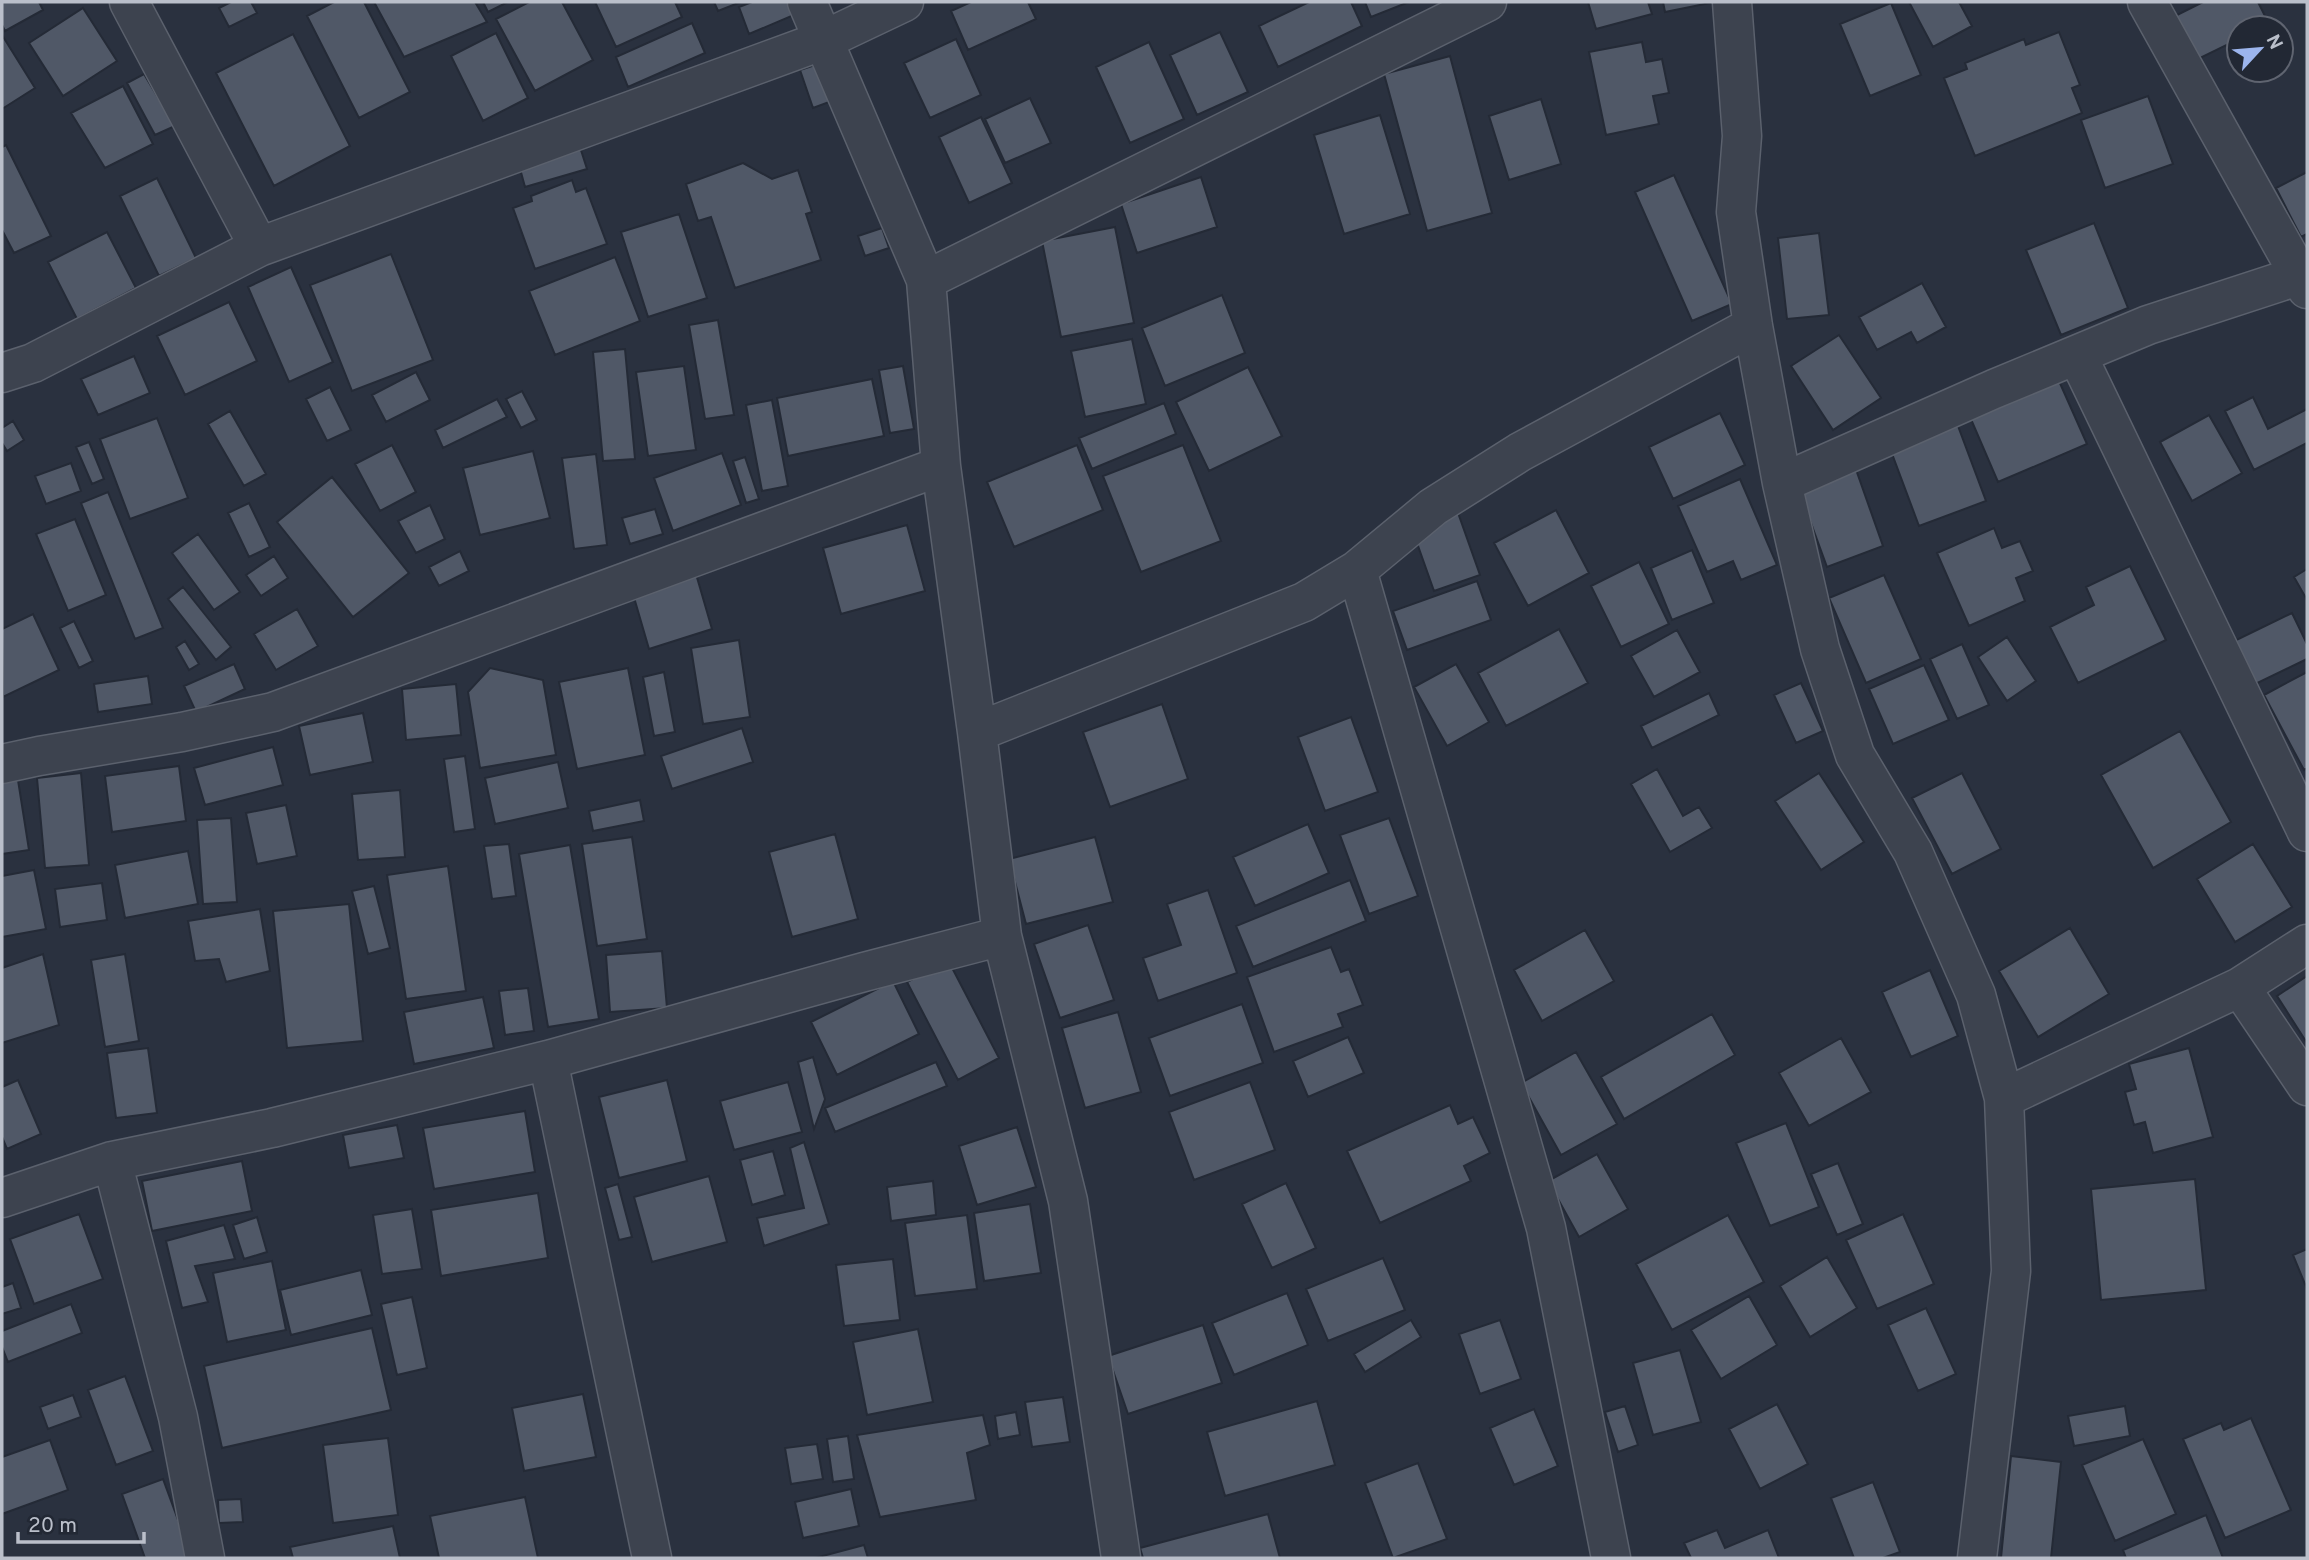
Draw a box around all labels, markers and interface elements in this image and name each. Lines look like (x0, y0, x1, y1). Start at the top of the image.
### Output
north arrow (2225, 14, 2295, 84)
text: N (2260, 31, 2287, 54)
scale bar (18, 1500, 144, 1544)
text: 20 m (28, 1513, 77, 1540)

